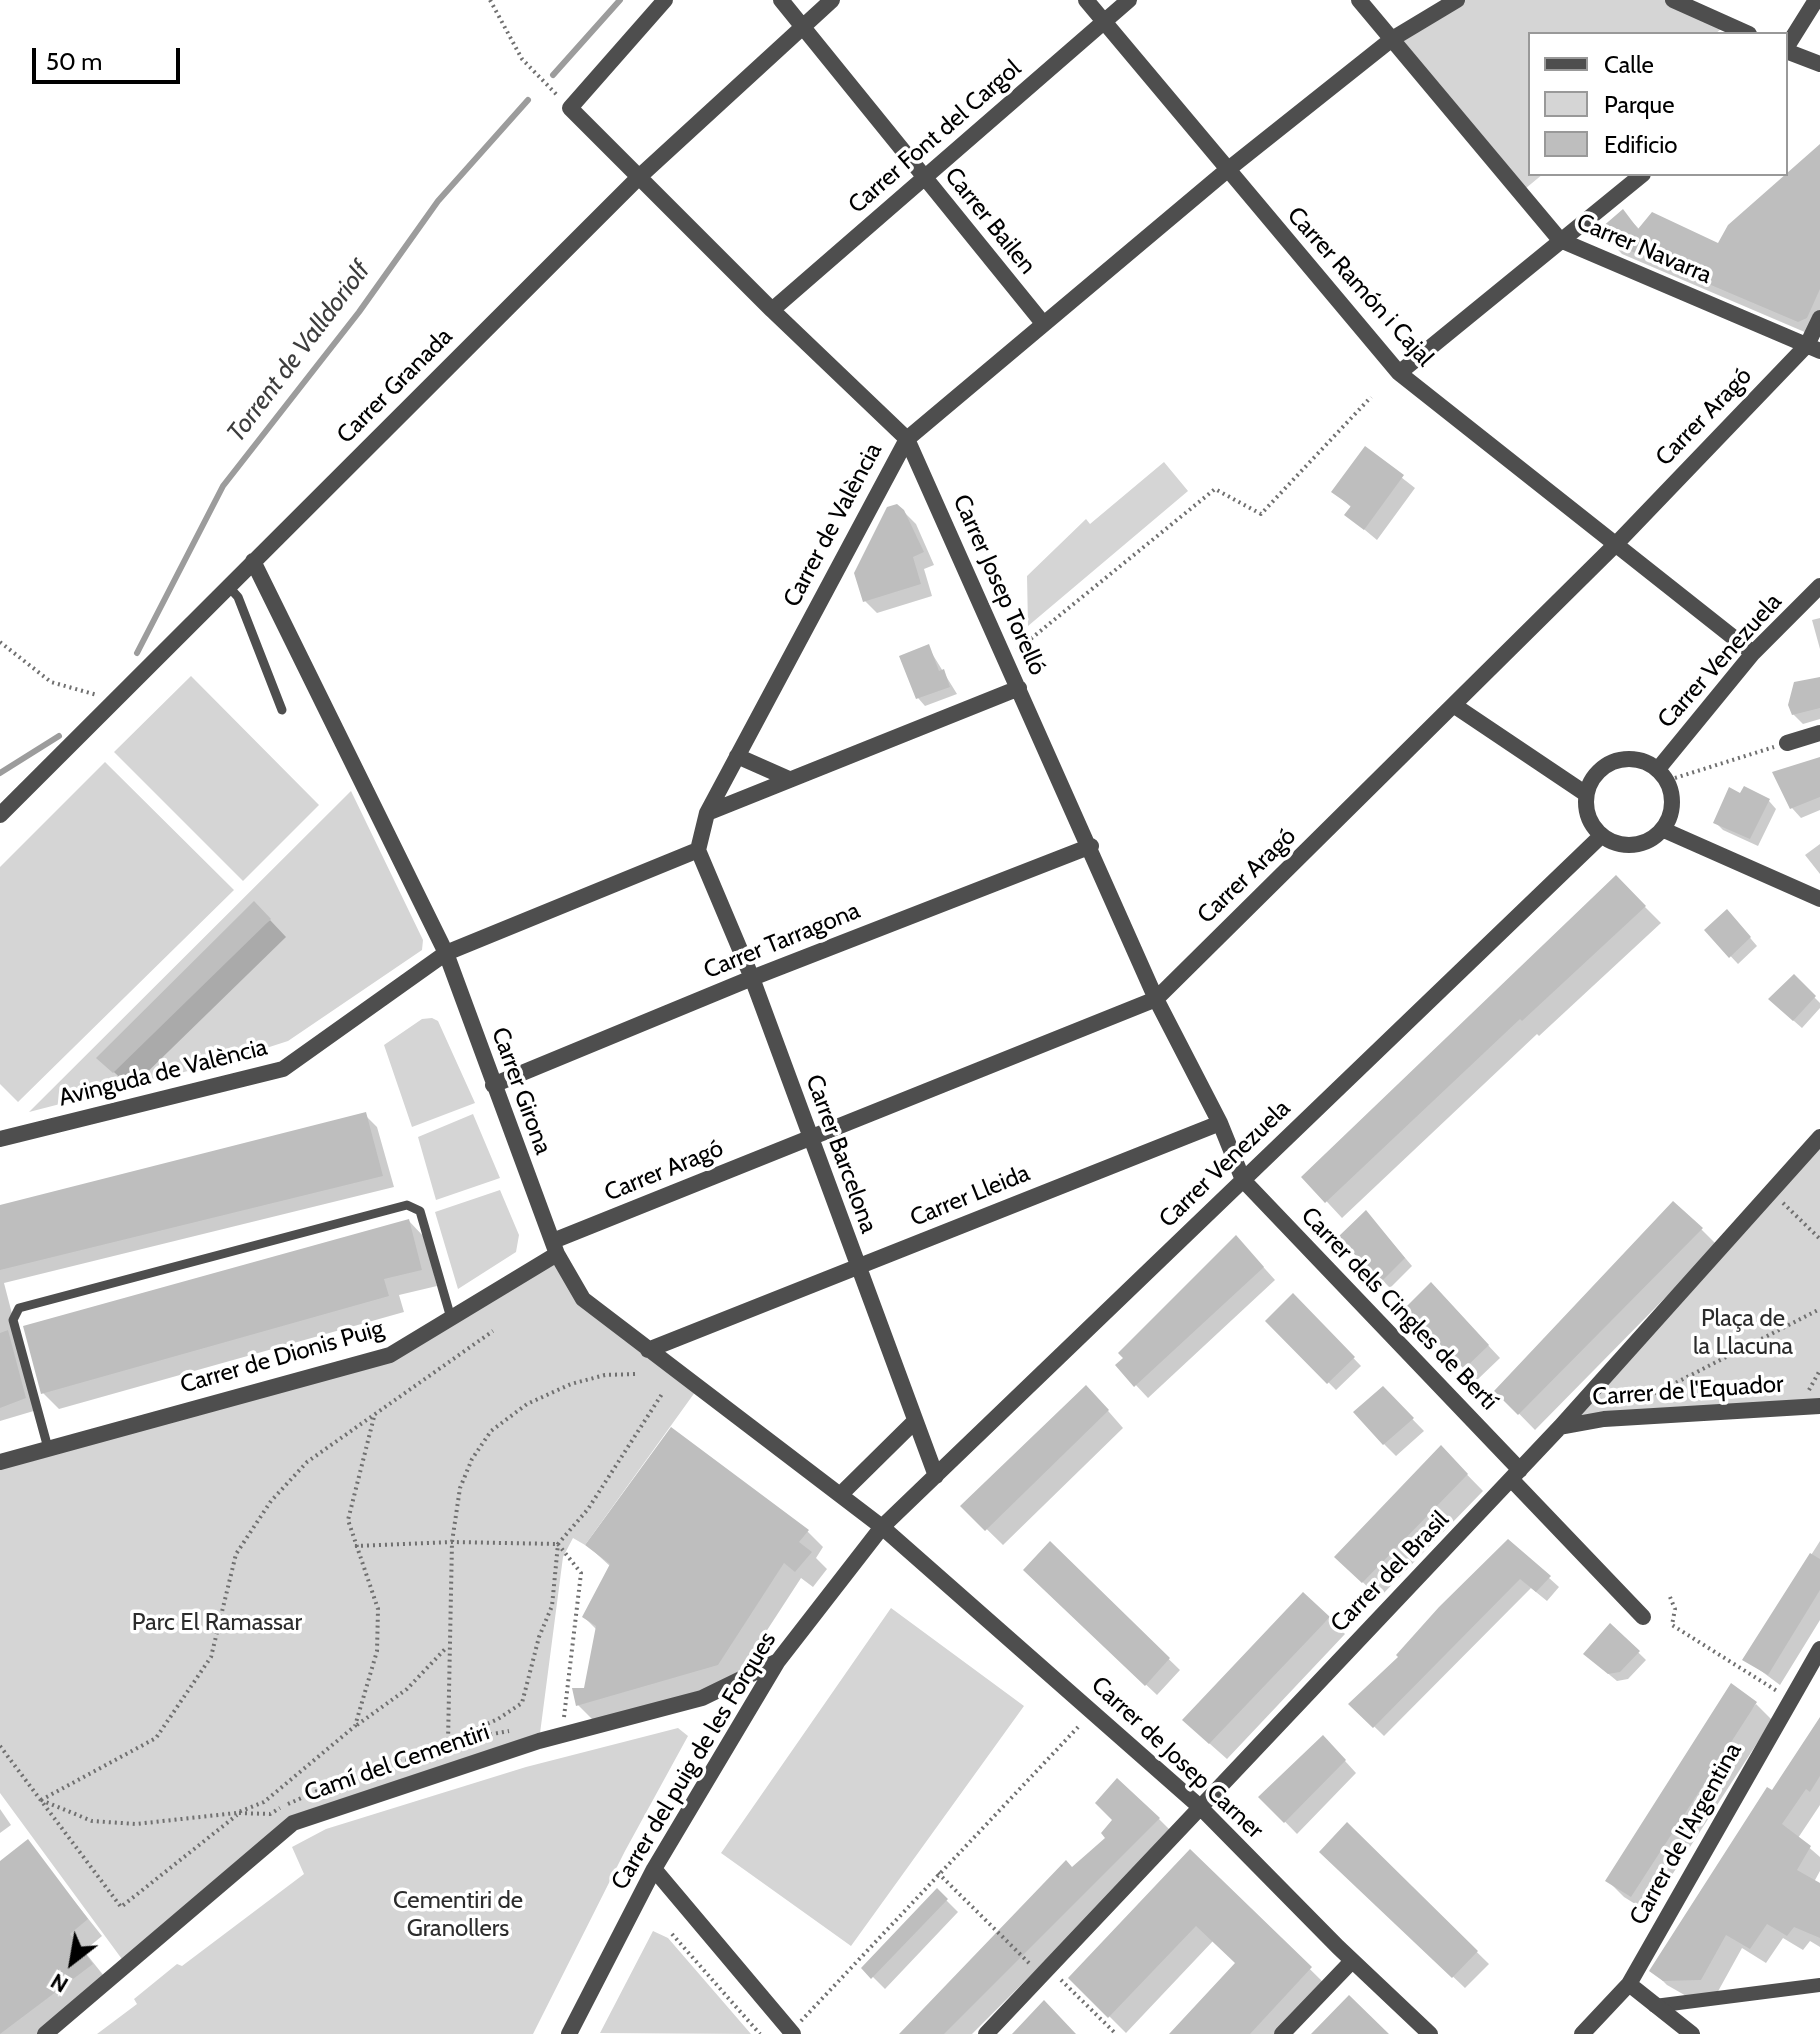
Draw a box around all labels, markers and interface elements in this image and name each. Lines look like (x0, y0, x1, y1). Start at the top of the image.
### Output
scale bar (36, 32, 184, 82)
legend (1528, 32, 1788, 176)
text: 50 m (46, 47, 102, 76)
text: Calle (1604, 50, 1654, 79)
street label: Carrer Font del Cargol (843, 54, 1027, 220)
text: Parque (1604, 90, 1674, 119)
text: Edificio (1604, 130, 1678, 159)
street label: Carrer Bailen (938, 162, 1042, 280)
street label: Carrer Ramón i Cajal (1281, 201, 1439, 373)
street label: Carrer Navarra (1572, 208, 1716, 290)
water label: Torrent de Valldoriolf (221, 256, 377, 448)
street label: Carrer Granada (331, 322, 459, 450)
street label: Carrer Aragó (1650, 362, 1758, 472)
street label: Carrer de València (778, 438, 888, 612)
street label: Carrer Josep Torelló (946, 490, 1052, 680)
street label: Carrer Venezuela (1652, 588, 1788, 734)
street label: Carrer Aragó (1192, 822, 1302, 930)
street label: Carrer Tarragona (700, 897, 864, 985)
street label: Carrer Girona (485, 1024, 557, 1158)
street label: Avinguda de València (56, 1033, 270, 1113)
street label: Carrer Barcelona (799, 1071, 883, 1237)
street label: Carrer Venezuela (1154, 1094, 1296, 1234)
street label: Carrer Aragó (601, 1134, 727, 1208)
street label: Carrer Lleida (906, 1159, 1034, 1233)
street label: Carrer dels Cingles de Bertí (1295, 1202, 1503, 1416)
park label: Plaça de la Llacuna (1693, 1305, 1793, 1361)
street label: Carrer de Dionis Puig (177, 1314, 387, 1400)
street label: Carrer de l'Equador (1591, 1370, 1785, 1412)
street label: Carrer del Brasil (1325, 1506, 1455, 1638)
park label: Parc El Ramassar (132, 1609, 302, 1637)
street label: Carrer del puig de les Forques (605, 1627, 783, 1895)
street label: Carrer de Josep Carner (1085, 1671, 1269, 1845)
street label: Camí del Cementiri (301, 1718, 493, 1808)
street label: Carrer de l'Argentina (1624, 1738, 1748, 1930)
park label: Cementiri de Granollers (393, 1887, 523, 1943)
north arrow (32, 1922, 112, 2002)
text: N (46, 1967, 73, 1999)

